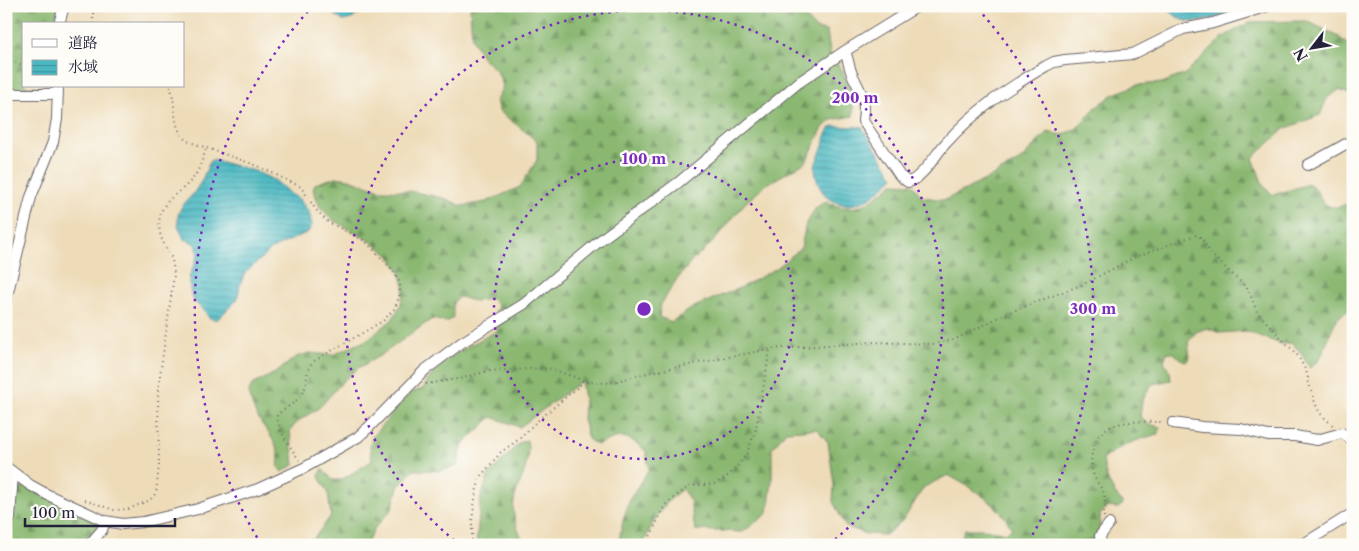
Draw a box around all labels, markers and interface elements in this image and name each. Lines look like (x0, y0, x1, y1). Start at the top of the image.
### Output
legend (22, 22, 185, 88)
north arrow (1286, 22, 1336, 72)
text: 道路 (68, 33, 98, 52)
text: N (1290, 45, 1312, 65)
text: 水域 (68, 57, 98, 76)
text: 200 m (832, 88, 878, 107)
text: 100 m (622, 149, 666, 168)
text: 300 m (1070, 299, 1116, 318)
centre of rings (635, 300, 653, 318)
scale bar (25, 496, 175, 528)
text: 100 m (32, 503, 75, 522)

